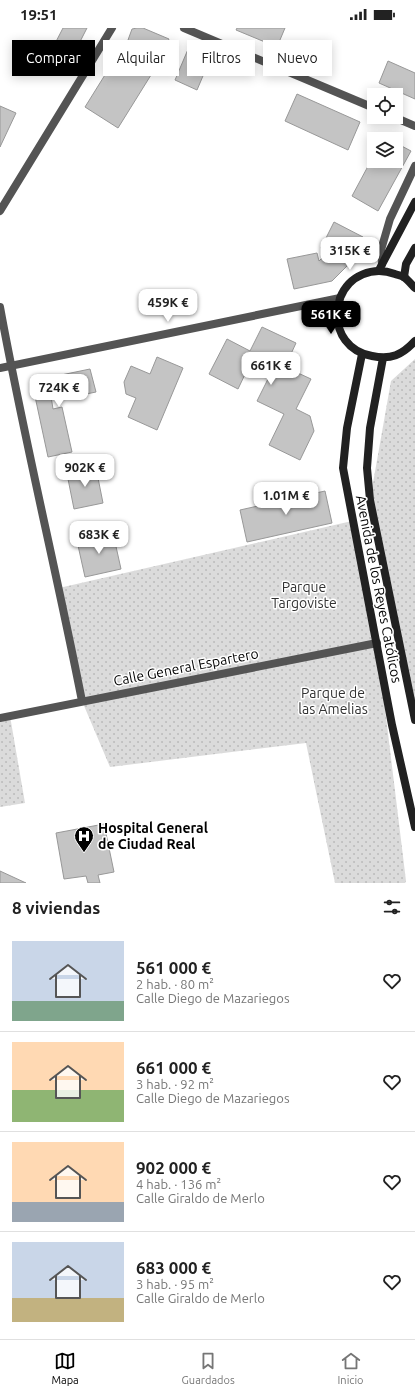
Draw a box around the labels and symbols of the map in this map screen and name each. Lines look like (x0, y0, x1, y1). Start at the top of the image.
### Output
pin: 315K € (317, 237, 383, 271)
pin: 459K € (135, 289, 201, 323)
pin: 561K € (298, 301, 364, 335)
pin: 661K € (238, 352, 304, 386)
pin: 724K € (26, 374, 92, 408)
pin: 902K € (52, 454, 118, 488)
pin: 1.01M € (249, 482, 323, 516)
street label: Avenida de los Reyes Católicos (353, 494, 405, 684)
pin: 683K € (66, 521, 132, 555)
park label: Parque Targoviste (271, 579, 337, 611)
street label: Calle General Espartero (112, 645, 260, 689)
park label: Parque de las Amelias (298, 685, 368, 717)
place label: Hospital General de Ciudad Real (98, 820, 208, 852)
hospital icon: Hospital General de Ciudad Real (73, 825, 95, 853)

